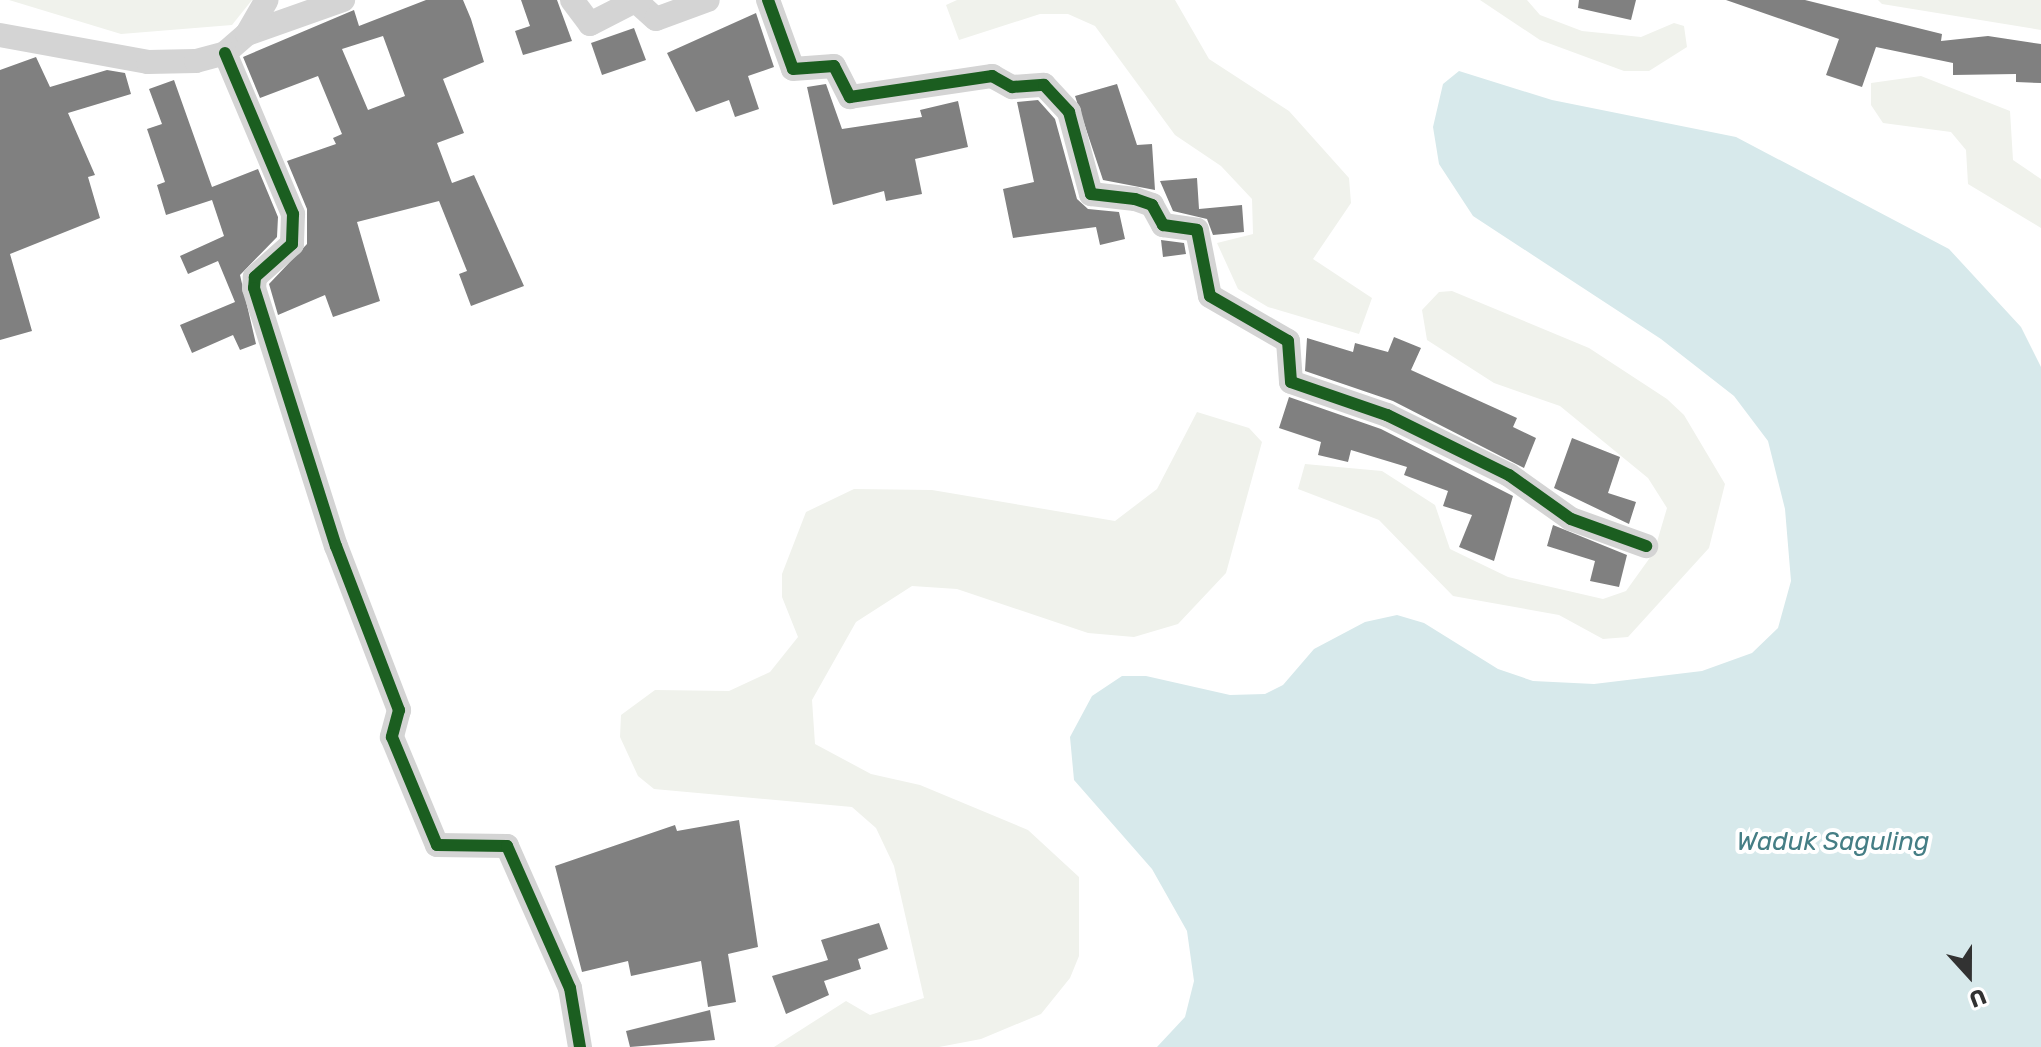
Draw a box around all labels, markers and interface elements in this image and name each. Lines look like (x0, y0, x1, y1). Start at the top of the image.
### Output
water label: Waduk Saguling (1736, 826, 1930, 858)
north arrow (1929, 935, 2009, 1015)
text: U (1966, 982, 1990, 1013)

